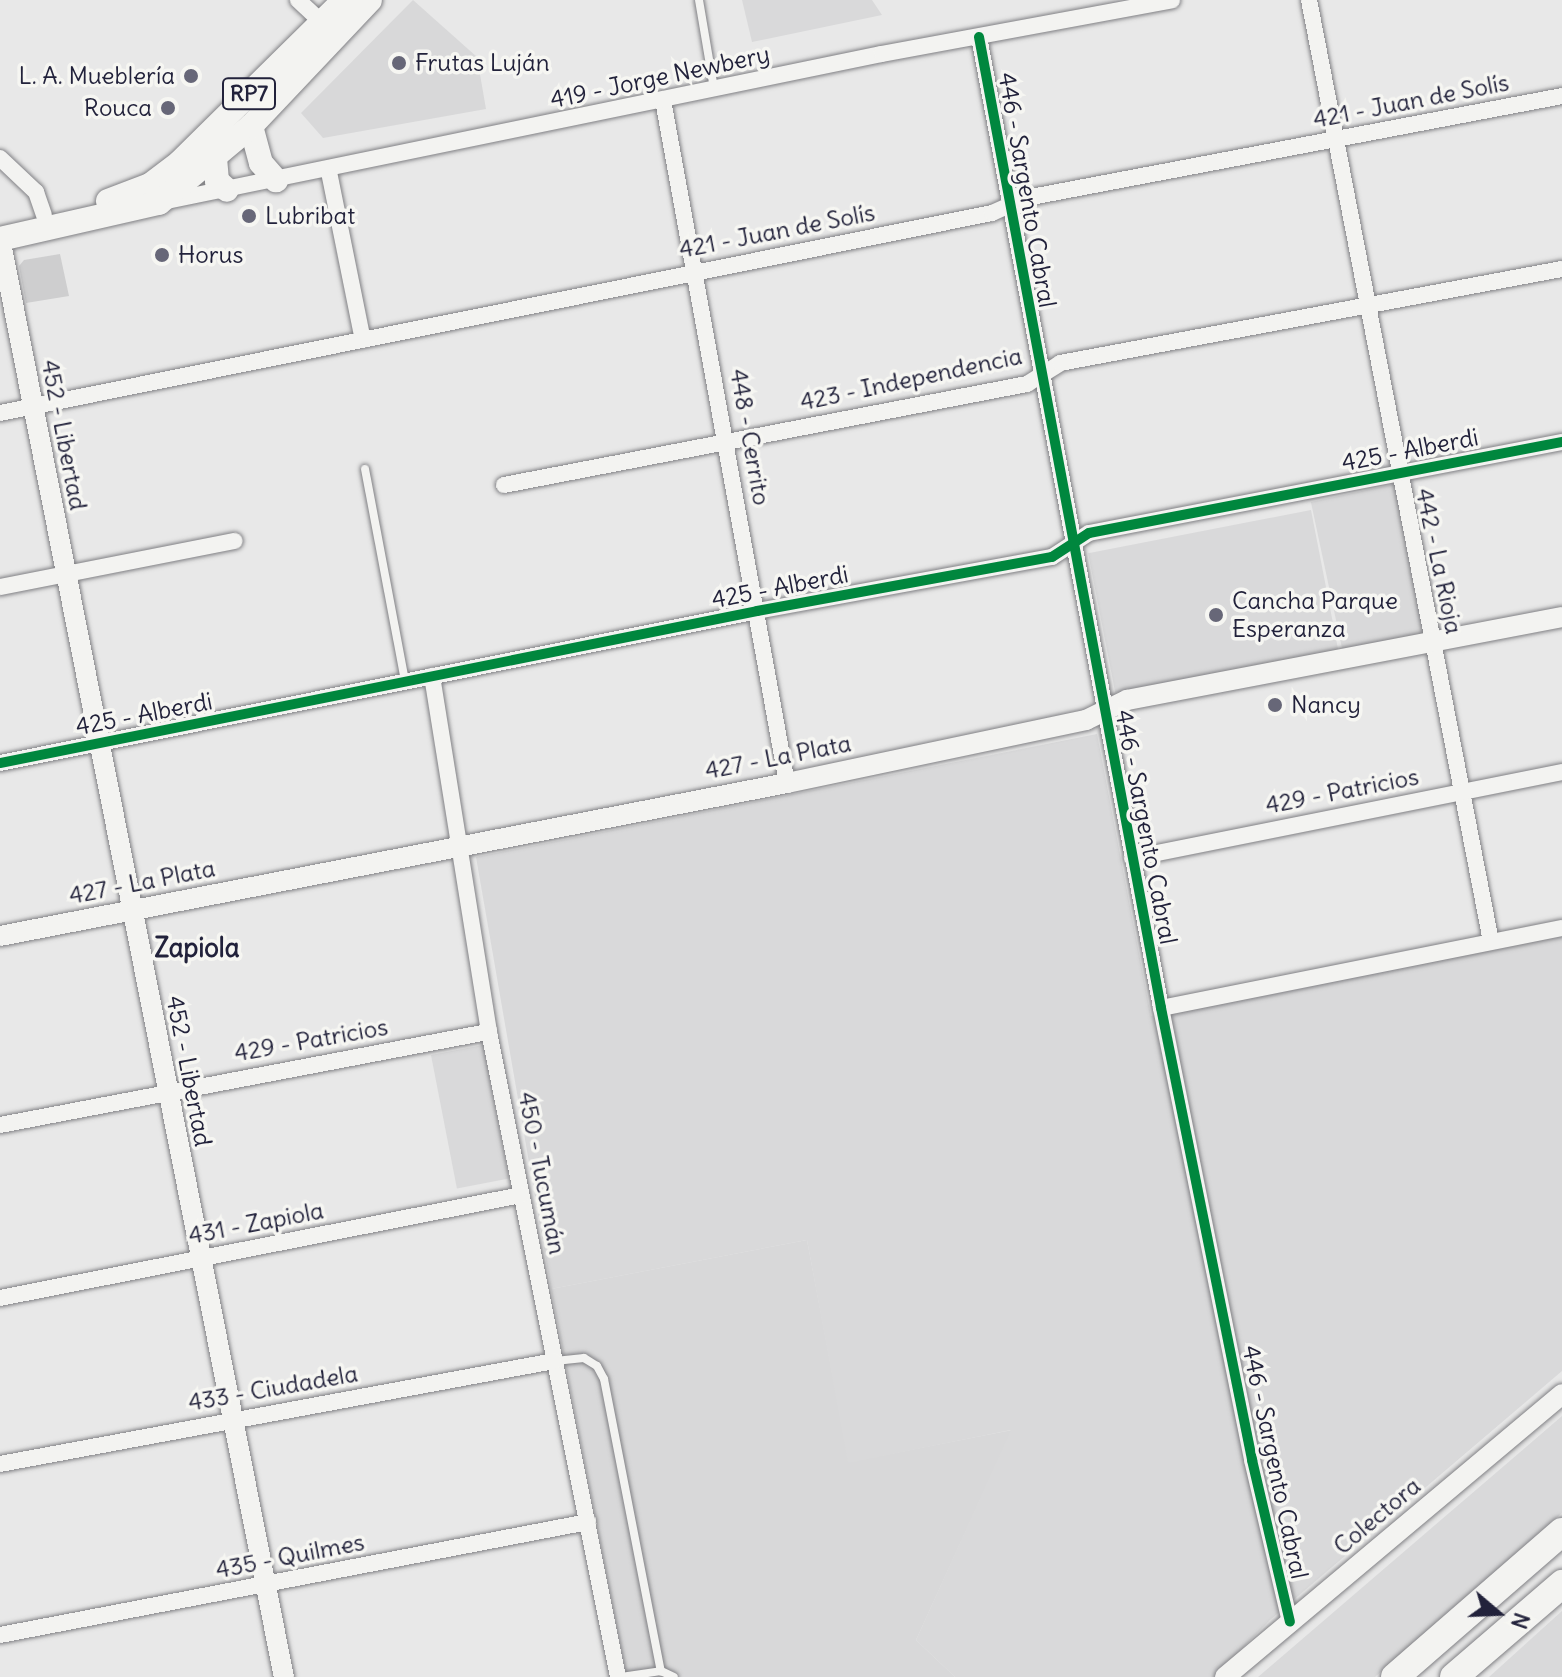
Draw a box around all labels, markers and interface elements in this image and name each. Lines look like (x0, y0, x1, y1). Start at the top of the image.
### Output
street label: 419 - Jorge Newbery (548, 40, 772, 114)
place label: Frutas Luján (415, 49, 550, 77)
marker: Frutas Luján (390, 54, 408, 72)
place label: L. A. Mueblería (19, 62, 175, 90)
marker: L. A. Mueblería (182, 67, 200, 85)
street label: 421 - Juan de Solís (1311, 68, 1511, 134)
street label: 446 - Sargento Cabral (992, 70, 1062, 310)
road number: RP7 (221, 76, 277, 112)
place label: Rouca (84, 94, 152, 122)
marker: Rouca (159, 99, 177, 117)
street label: 421 - Juan de Solís (677, 198, 877, 264)
place label: Lubribat (265, 202, 355, 230)
marker: Lubribat (240, 207, 258, 225)
place label: Horus (178, 241, 243, 269)
marker: Horus (153, 246, 171, 264)
street label: 423 - Independencia (797, 341, 1025, 417)
street label: 452 - Libertad (35, 357, 93, 513)
street label: 448 - Cerrito (724, 367, 776, 507)
street label: 425 - Alberdi (1339, 423, 1481, 477)
street label: 442 - La Rioja (1410, 486, 1468, 636)
street label: 425 - Alberdi (709, 560, 851, 614)
place label: Cancha Parque Esperanza (1232, 587, 1398, 643)
marker: Cancha Parque Esperanza (1207, 606, 1225, 624)
street label: 425 - Alberdi (73, 687, 215, 741)
place label: Nancy (1291, 691, 1361, 719)
marker: Nancy (1266, 696, 1284, 714)
street label: 446 - Sargento Cabral (1109, 707, 1183, 947)
street label: 427 - La Plata (703, 729, 853, 785)
street label: 429 - Patricios (1263, 762, 1421, 820)
street label: 427 - La Plata (67, 854, 217, 910)
district label: Zapiola (154, 932, 240, 964)
street label: 452 - Libertad (160, 993, 218, 1149)
street label: 429 - Patricios (232, 1012, 390, 1068)
street label: 450 - Tucumán (512, 1089, 572, 1257)
street label: 431 - Zapiola (186, 1196, 326, 1250)
street label: 446 - Sargento Cabral (1236, 1342, 1314, 1582)
street label: 433 - Ciudadela (186, 1359, 360, 1417)
street label: Colectora (1328, 1471, 1426, 1561)
street label: 435 - Quilmes (213, 1527, 367, 1585)
north arrow (1458, 1573, 1538, 1653)
text: N (1505, 1609, 1536, 1633)

